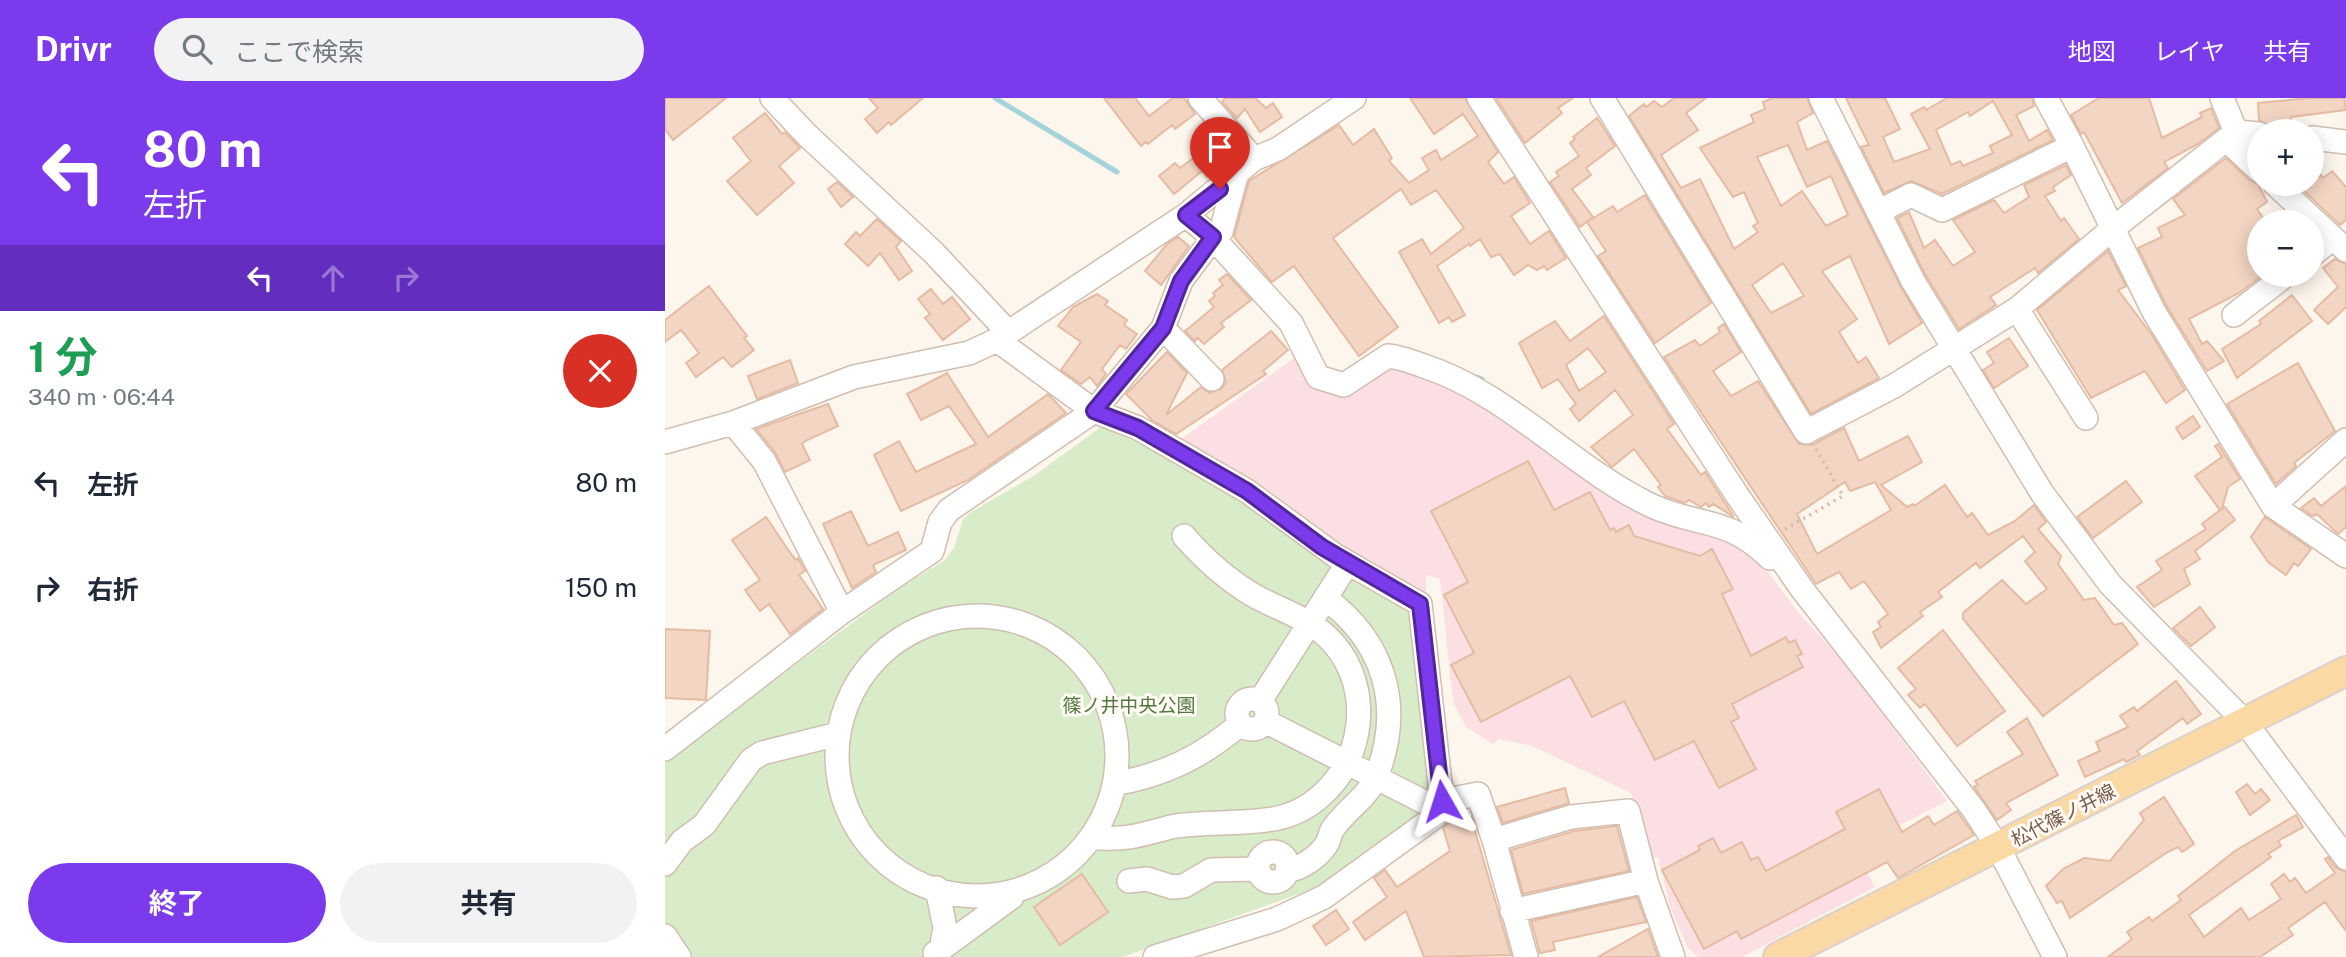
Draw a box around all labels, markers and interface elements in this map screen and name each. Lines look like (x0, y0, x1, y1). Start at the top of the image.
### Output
search box (154, 18, 644, 81)
text: Drivr (35, 30, 112, 68)
icon: search (178, 30, 216, 68)
text: ここで検索 (234, 36, 364, 67)
text: 地図 (2068, 37, 2116, 65)
text: レイヤ (2154, 37, 2225, 65)
text: 共有 (2263, 37, 2311, 65)
pin (1190, 117, 1250, 189)
map controls (2247, 119, 2324, 287)
button: + (2247, 119, 2324, 196)
text: 80 m (143, 120, 262, 178)
icon: left (28, 126, 119, 217)
icon: arrive (1201, 128, 1239, 166)
text: 左折 (143, 186, 207, 223)
button: − (2247, 210, 2324, 287)
icon: left (241, 259, 279, 297)
icon: ahead (314, 259, 352, 297)
icon: right (387, 259, 425, 297)
text: 1 分 (28, 332, 97, 381)
button: close (563, 334, 637, 408)
text: 340 m · 06:44 (28, 383, 175, 410)
icon: left (28, 464, 66, 502)
text: 80 m (576, 467, 637, 498)
text: 左折 (87, 469, 139, 500)
icon: right (28, 569, 66, 607)
text: 150 m (565, 572, 637, 603)
text: 右折 (87, 574, 139, 605)
park label: 篠ノ井中央公園 (1062, 694, 1196, 716)
position arrow (1405, 764, 1479, 838)
street label: 松代篠ノ井線 (2007, 779, 2119, 851)
button: 終了 (28, 863, 326, 943)
button: 共有 (340, 863, 637, 943)

